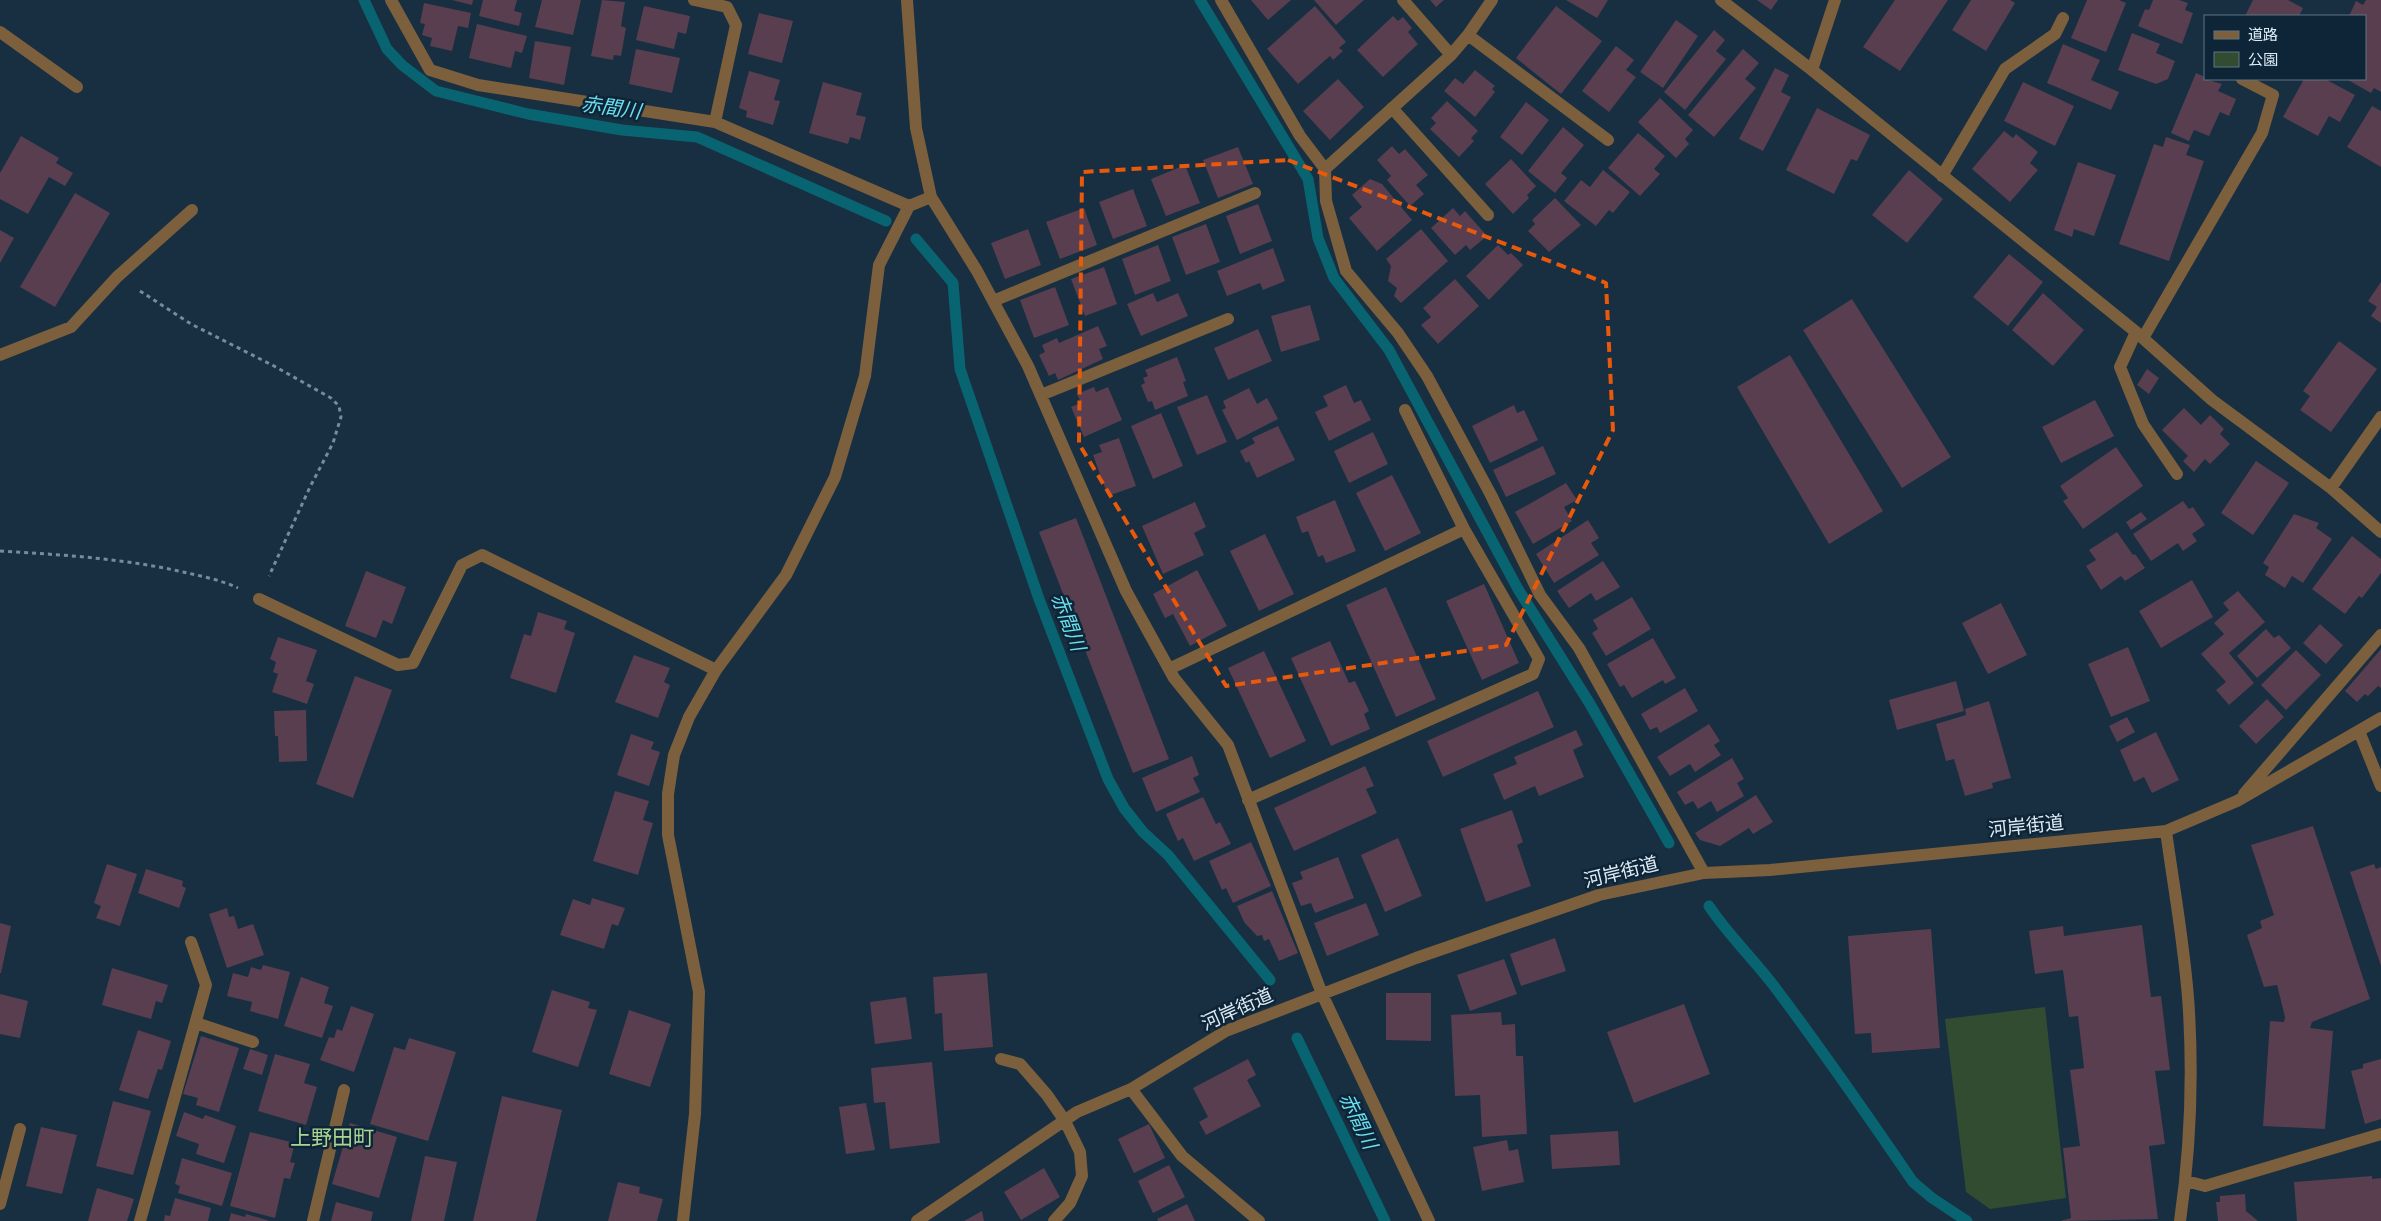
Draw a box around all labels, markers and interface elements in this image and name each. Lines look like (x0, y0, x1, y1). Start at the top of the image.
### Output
legend (2204, 15, 2366, 80)
text: 道路 (2248, 24, 2278, 46)
text: 公園 (2248, 49, 2278, 71)
water label: 赤間川 (579, 89, 645, 127)
water label: 赤間川 (1044, 589, 1093, 657)
street label: 河岸街道 (1987, 809, 2065, 843)
street label: 河岸街道 (1581, 850, 1661, 894)
street label: 河岸街道 (1197, 981, 1277, 1037)
water label: 赤間川 (1332, 1088, 1385, 1156)
district label: 上野田町 (290, 1123, 374, 1153)

